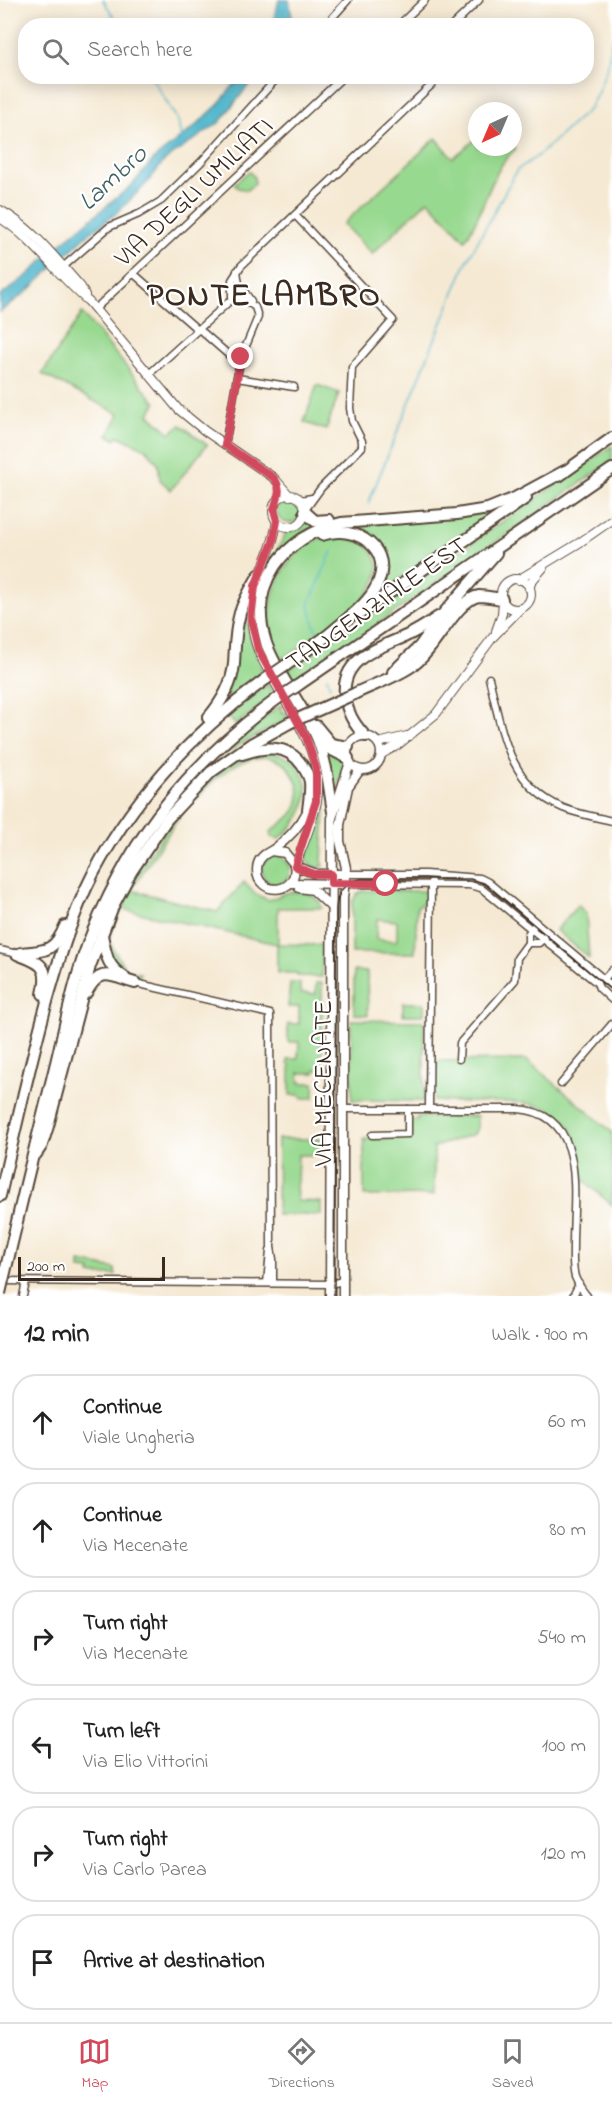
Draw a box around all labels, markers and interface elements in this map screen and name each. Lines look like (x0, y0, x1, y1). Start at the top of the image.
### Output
search box (18, 18, 594, 84)
icon: search (39, 35, 72, 68)
text: Search here (87, 35, 192, 67)
north arrow (468, 102, 522, 156)
street label: VIA DEGLI UMILIATI (106, 109, 283, 278)
water label: Lambro (70, 136, 158, 221)
district label: PONTE LAMBRO (147, 274, 381, 321)
route end (227, 343, 253, 369)
street label: TANGENZIALE EST (279, 528, 476, 682)
route start (372, 870, 398, 896)
street label: VIA MECENATE (306, 1000, 344, 1167)
scale bar (18, 1254, 165, 1282)
text: 200 m (27, 1255, 65, 1279)
text: 12 min (24, 1316, 89, 1354)
text: Walk · 900 m (492, 1321, 588, 1350)
text: Continue (83, 1392, 162, 1424)
icon: ahead (26, 1406, 59, 1439)
text: 60 m (548, 1408, 586, 1437)
text: Viale Ungheria (83, 1424, 195, 1453)
text: Continue (83, 1500, 162, 1532)
icon: ahead (26, 1514, 59, 1547)
text: 80 m (549, 1516, 586, 1545)
text: Via Mecenate (83, 1532, 188, 1561)
text: Turn right (83, 1608, 168, 1640)
icon: right (26, 1622, 59, 1655)
text: 540 m (537, 1624, 586, 1653)
text: Via Mecenate (83, 1640, 188, 1669)
text: Turn left (83, 1716, 160, 1748)
icon: left (26, 1730, 59, 1763)
text: 100 m (542, 1732, 586, 1761)
text: Via Elio Vittorini (83, 1748, 208, 1777)
text: Turn right (83, 1824, 168, 1856)
icon: right (26, 1838, 59, 1871)
text: 120 m (541, 1840, 586, 1869)
text: Via Carlo Parea (83, 1856, 207, 1885)
icon: arrive (26, 1946, 59, 1979)
text: Arrive at destination (83, 1946, 265, 1978)
tab: Map (78, 2035, 111, 2095)
tab: Directions (268, 2035, 335, 2095)
tab: Saved (492, 2035, 534, 2095)

